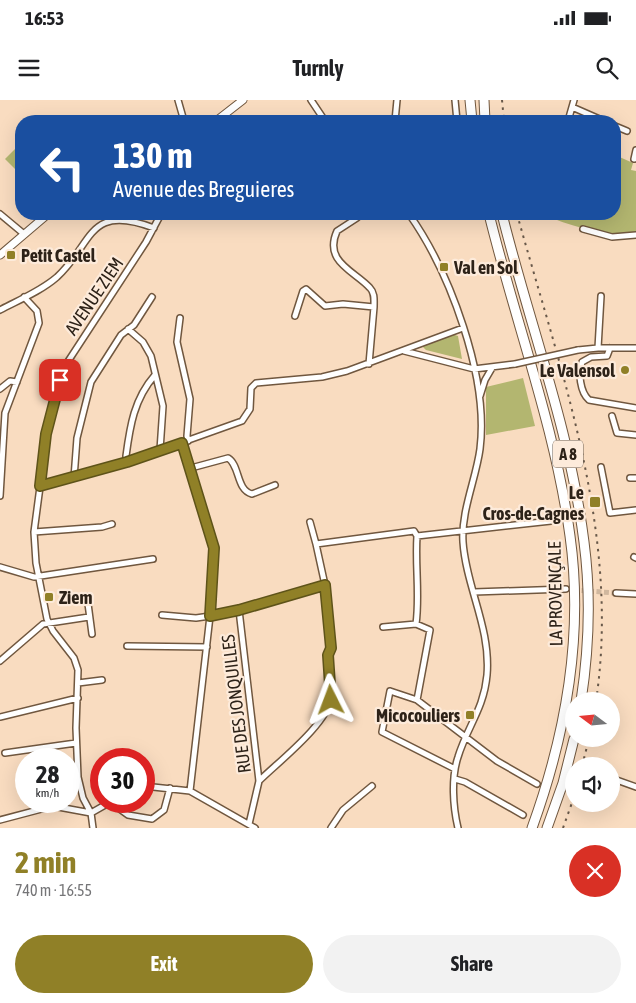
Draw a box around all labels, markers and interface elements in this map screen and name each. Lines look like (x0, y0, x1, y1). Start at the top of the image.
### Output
text: 16:53 (25, 7, 64, 29)
icon: menu (15, 54, 43, 82)
icon: search (593, 54, 621, 82)
text: Turnly (292, 55, 344, 81)
icon: left (30, 135, 95, 200)
text: 130 m (113, 135, 192, 175)
text: Avenue des Breguieres (113, 176, 294, 202)
place label: Petit Castel (21, 245, 96, 266)
marker: Petit Castel (5, 249, 17, 261)
street label: AVENUE ZIEM (60, 253, 128, 339)
place label: Val en Sol (453, 257, 518, 278)
marker: Val en Sol (438, 261, 450, 273)
pin (39, 359, 81, 401)
place label: Le Valensol (540, 360, 615, 381)
marker: Le Valensol (619, 364, 631, 376)
icon: arrive (46, 366, 74, 394)
road number: A 8 (553, 440, 583, 468)
place label: Le Cros-de-Cagnes (483, 482, 585, 524)
marker: Le Cros-de-Cagnes (588, 495, 602, 509)
street label: LA PROVENÇALE (544, 541, 566, 647)
place label: Ziem (59, 587, 92, 608)
marker: Ziem (43, 591, 55, 603)
street label: RUE DES JONQUILLES (217, 633, 255, 774)
position arrow (304, 673, 356, 725)
north arrow (565, 692, 620, 748)
map controls (565, 692, 620, 812)
place label: Micocouliers (376, 705, 461, 726)
marker: Micocouliers (464, 709, 476, 721)
speed limit sign: 30 (90, 748, 155, 813)
button: sound (565, 757, 620, 812)
text: 28 (36, 760, 59, 788)
text: km/h (36, 786, 59, 800)
text: 2 min (15, 845, 76, 879)
button: close (569, 845, 621, 897)
text: 740 m · 16:55 (15, 881, 92, 899)
button: Exit (15, 935, 313, 993)
button: Share (323, 935, 621, 993)

